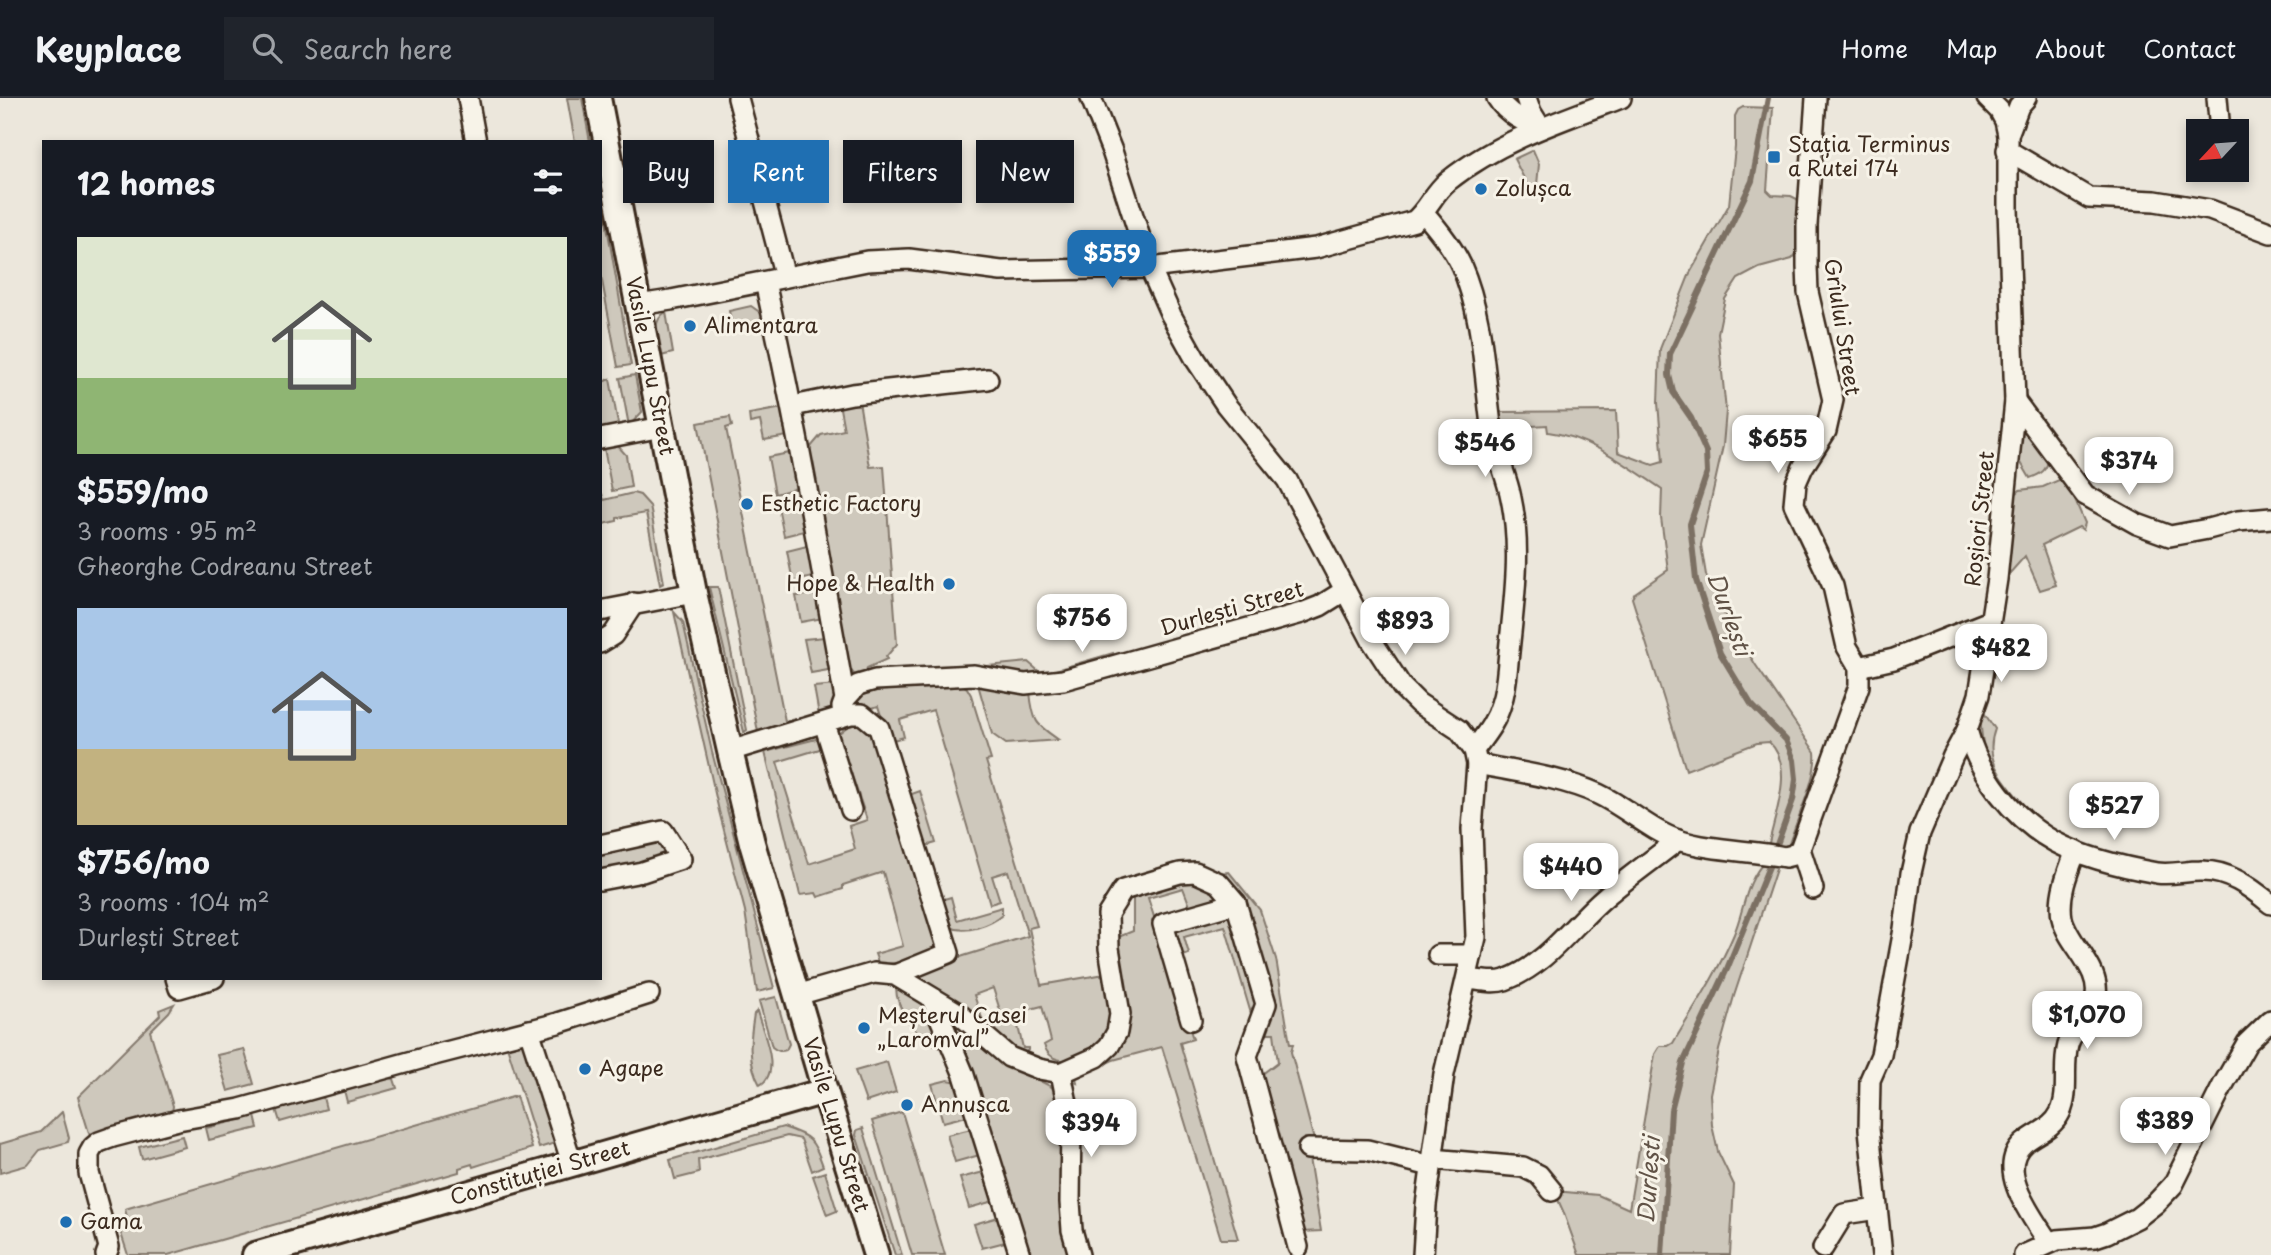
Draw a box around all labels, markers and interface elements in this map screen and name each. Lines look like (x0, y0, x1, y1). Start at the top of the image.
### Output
search box (224, 17, 714, 80)
text: Keyplace (35, 23, 182, 73)
icon: search (248, 29, 286, 67)
text: Search here (304, 29, 452, 68)
text: Home (1841, 30, 1908, 66)
text: Map (1946, 30, 1997, 66)
text: About (2035, 30, 2105, 66)
text: Contact (2143, 30, 2236, 66)
north arrow (2186, 119, 2249, 182)
map controls (2186, 119, 2249, 182)
place label: Stația Terminus a Rutei 174 (1788, 127, 1950, 183)
chip: Buy (623, 140, 714, 203)
chip: Rent (728, 140, 829, 203)
chip: Filters (843, 140, 962, 203)
chip: New (976, 140, 1074, 203)
marker: Stația Terminus a Rutei 174 (1766, 149, 1782, 165)
text: 12 homes (77, 160, 215, 205)
icon: filters (529, 163, 567, 201)
place label: Zolușca (1495, 171, 1571, 203)
marker: Zolușca (1473, 181, 1489, 197)
pin: $559 (1071, 230, 1153, 290)
text: $559 (1083, 235, 1141, 270)
street label: Grîului Street (1817, 256, 1871, 398)
street label: Vasile Lupu Street (619, 274, 685, 458)
icon: home (259, 282, 385, 408)
place label: Alimentara (704, 308, 819, 340)
marker: Alimentara (682, 318, 698, 334)
pin: $655 (1737, 416, 1819, 475)
pin: $546 (1444, 420, 1526, 479)
text: $655 (1748, 420, 1808, 455)
text: $546 (1454, 424, 1516, 459)
pin: $374 (2088, 438, 2170, 497)
text: $374 (2100, 442, 2158, 477)
street label: Roșiori Street (1955, 449, 2001, 588)
text: $559/mo (77, 468, 208, 513)
place label: Esthetic Factory (761, 486, 921, 518)
marker: Esthetic Factory (739, 496, 755, 512)
text: 3 rooms · 95 m² (77, 513, 257, 548)
text: Gheorghe Codreanu Street (77, 548, 372, 583)
place label: Hope & Health (786, 566, 935, 598)
water label: Durlești (1699, 567, 1763, 664)
street label: Durlești Street (1156, 571, 1307, 643)
marker: Hope & Health (941, 576, 957, 592)
pin: $756 (1041, 594, 1123, 654)
pin: $893 (1364, 598, 1446, 657)
text: $756 (1053, 599, 1111, 634)
text: $893 (1376, 602, 1434, 637)
pin: $482 (1960, 624, 2042, 684)
text: $482 (1971, 629, 2031, 664)
icon: home (259, 653, 385, 779)
pin: $527 (2073, 782, 2155, 842)
text: $527 (2085, 787, 2143, 822)
text: $756/mo (77, 839, 210, 884)
pin: $440 (1530, 844, 1612, 903)
text: $440 (1539, 848, 1603, 883)
text: 3 rooms · 104 m² (77, 884, 270, 919)
text: Durlești Street (77, 919, 239, 954)
pin: $1,070 (2030, 992, 2144, 1051)
text: $1,070 (2048, 996, 2126, 1031)
place label: Meșterul Casei „Laromval” (878, 998, 1027, 1054)
marker: Meșterul Casei „Laromval” (856, 1020, 872, 1036)
street label: Vasile Lupu Street (796, 1033, 880, 1216)
place label: Agape (599, 1051, 664, 1083)
marker: Agape (577, 1061, 593, 1077)
place label: Annușca (921, 1087, 1010, 1119)
marker: Annușca (899, 1097, 915, 1113)
pin: $389 (2124, 1098, 2206, 1157)
pin: $394 (1050, 1100, 1132, 1159)
text: $389 (2136, 1102, 2194, 1137)
text: $394 (1062, 1104, 1120, 1139)
street label: Constituției Street (446, 1130, 633, 1212)
water label: Durlești (1627, 1132, 1668, 1225)
place label: Gama (80, 1204, 143, 1236)
marker: Gama (58, 1214, 74, 1230)

